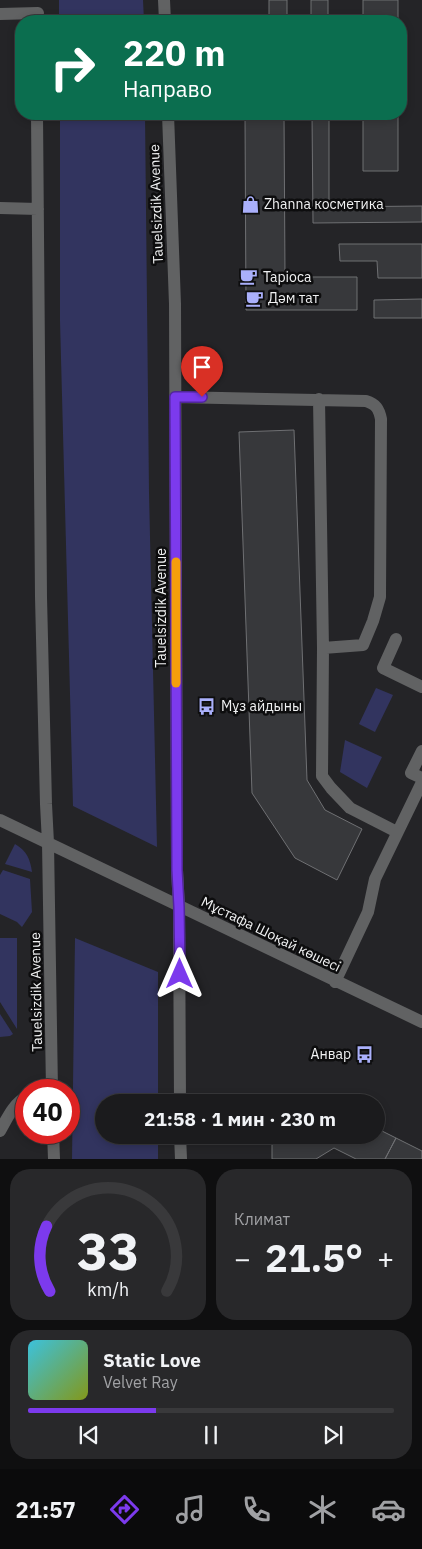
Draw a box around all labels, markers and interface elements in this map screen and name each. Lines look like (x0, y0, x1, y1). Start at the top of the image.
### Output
text: 220 m (123, 30, 226, 76)
icon: right (40, 35, 105, 100)
text: Направо (123, 74, 212, 103)
street label: Tauelsizdik Avenue (145, 144, 167, 264)
shop icon: Zhanna косметика (240, 194, 260, 214)
place label: Zhanna косметика (264, 195, 384, 213)
cafe icon: Tapioca (239, 267, 259, 287)
place label: Tapioca (263, 268, 312, 286)
cafe icon: Дәм тат (244, 288, 264, 308)
place label: Дәм тат (268, 289, 319, 307)
pin (181, 346, 223, 397)
icon: arrive (188, 353, 216, 381)
street label: Tauelsizdik Avenue (152, 548, 170, 668)
bus stop icon: Мұз айдыны (197, 696, 217, 716)
place label: Мұз айдыны (221, 697, 302, 715)
street label: Мұстафа Шоқай көшесі (198, 892, 344, 976)
street label: Tauelsizdik Avenue (26, 932, 46, 1052)
position arrow (153, 947, 205, 999)
bus stop icon: Анвар (355, 1044, 375, 1064)
place label: Анвар (310, 1045, 351, 1063)
speed limit sign: 40 (15, 1079, 80, 1144)
text: 21:58 · 1 мин · 230 m (144, 1107, 336, 1131)
text: Климат (234, 1209, 290, 1229)
text: 33 (77, 1217, 139, 1284)
text: 21.5° (265, 1233, 363, 1282)
text: − (234, 1240, 251, 1277)
text: + (377, 1240, 394, 1277)
text: km/h (87, 1278, 129, 1301)
text: Static Love (103, 1348, 201, 1372)
text: Velvet Ray (103, 1372, 178, 1392)
icon: previous (75, 1421, 103, 1449)
icon: pause (197, 1421, 225, 1449)
icon: next (319, 1421, 347, 1449)
icon: directions (107, 1492, 142, 1527)
icon: music (173, 1492, 208, 1527)
icon: phone (239, 1492, 274, 1527)
icon: climate (305, 1492, 340, 1527)
icon: car (371, 1492, 406, 1527)
text: 21:57 (16, 1495, 76, 1524)

